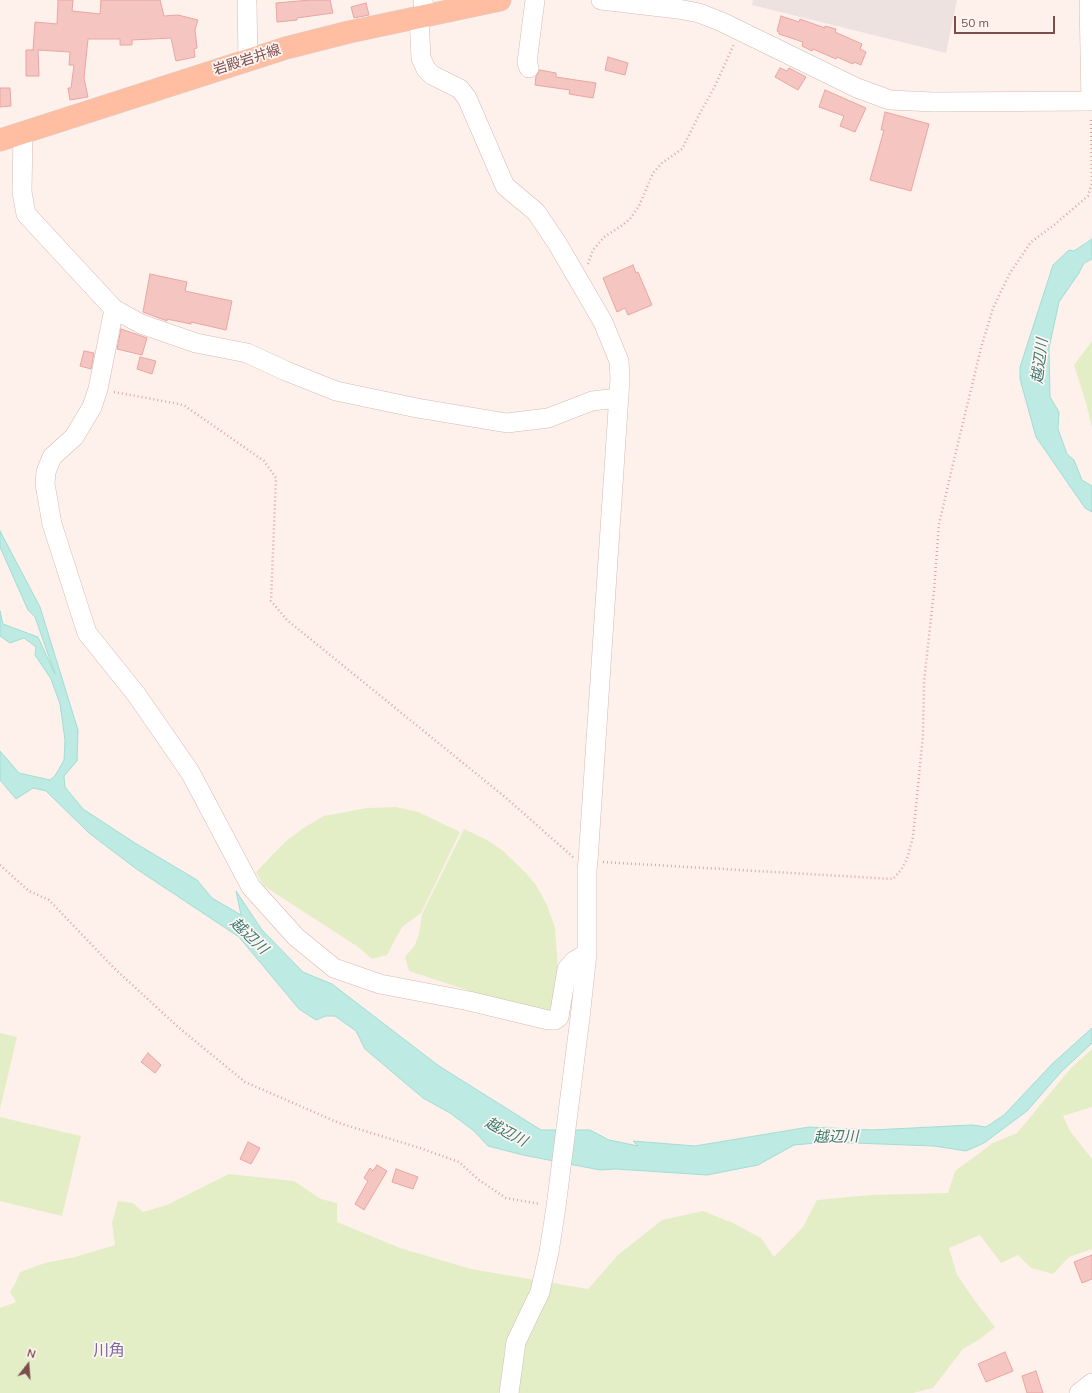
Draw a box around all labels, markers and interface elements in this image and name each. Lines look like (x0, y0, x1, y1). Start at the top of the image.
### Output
scale bar (956, 8, 1057, 34)
text: 50 m (961, 15, 989, 30)
street label: 岩殿岩井線 (211, 41, 283, 79)
water label: 越辺川 (1028, 338, 1052, 384)
water label: 越辺川 (226, 914, 272, 958)
water label: 越辺川 (482, 1113, 530, 1151)
water label: 越辺川 (813, 1128, 859, 1146)
district label: 川角 (93, 1341, 125, 1361)
north arrow (8, 1345, 48, 1385)
text: N (25, 1346, 38, 1361)

